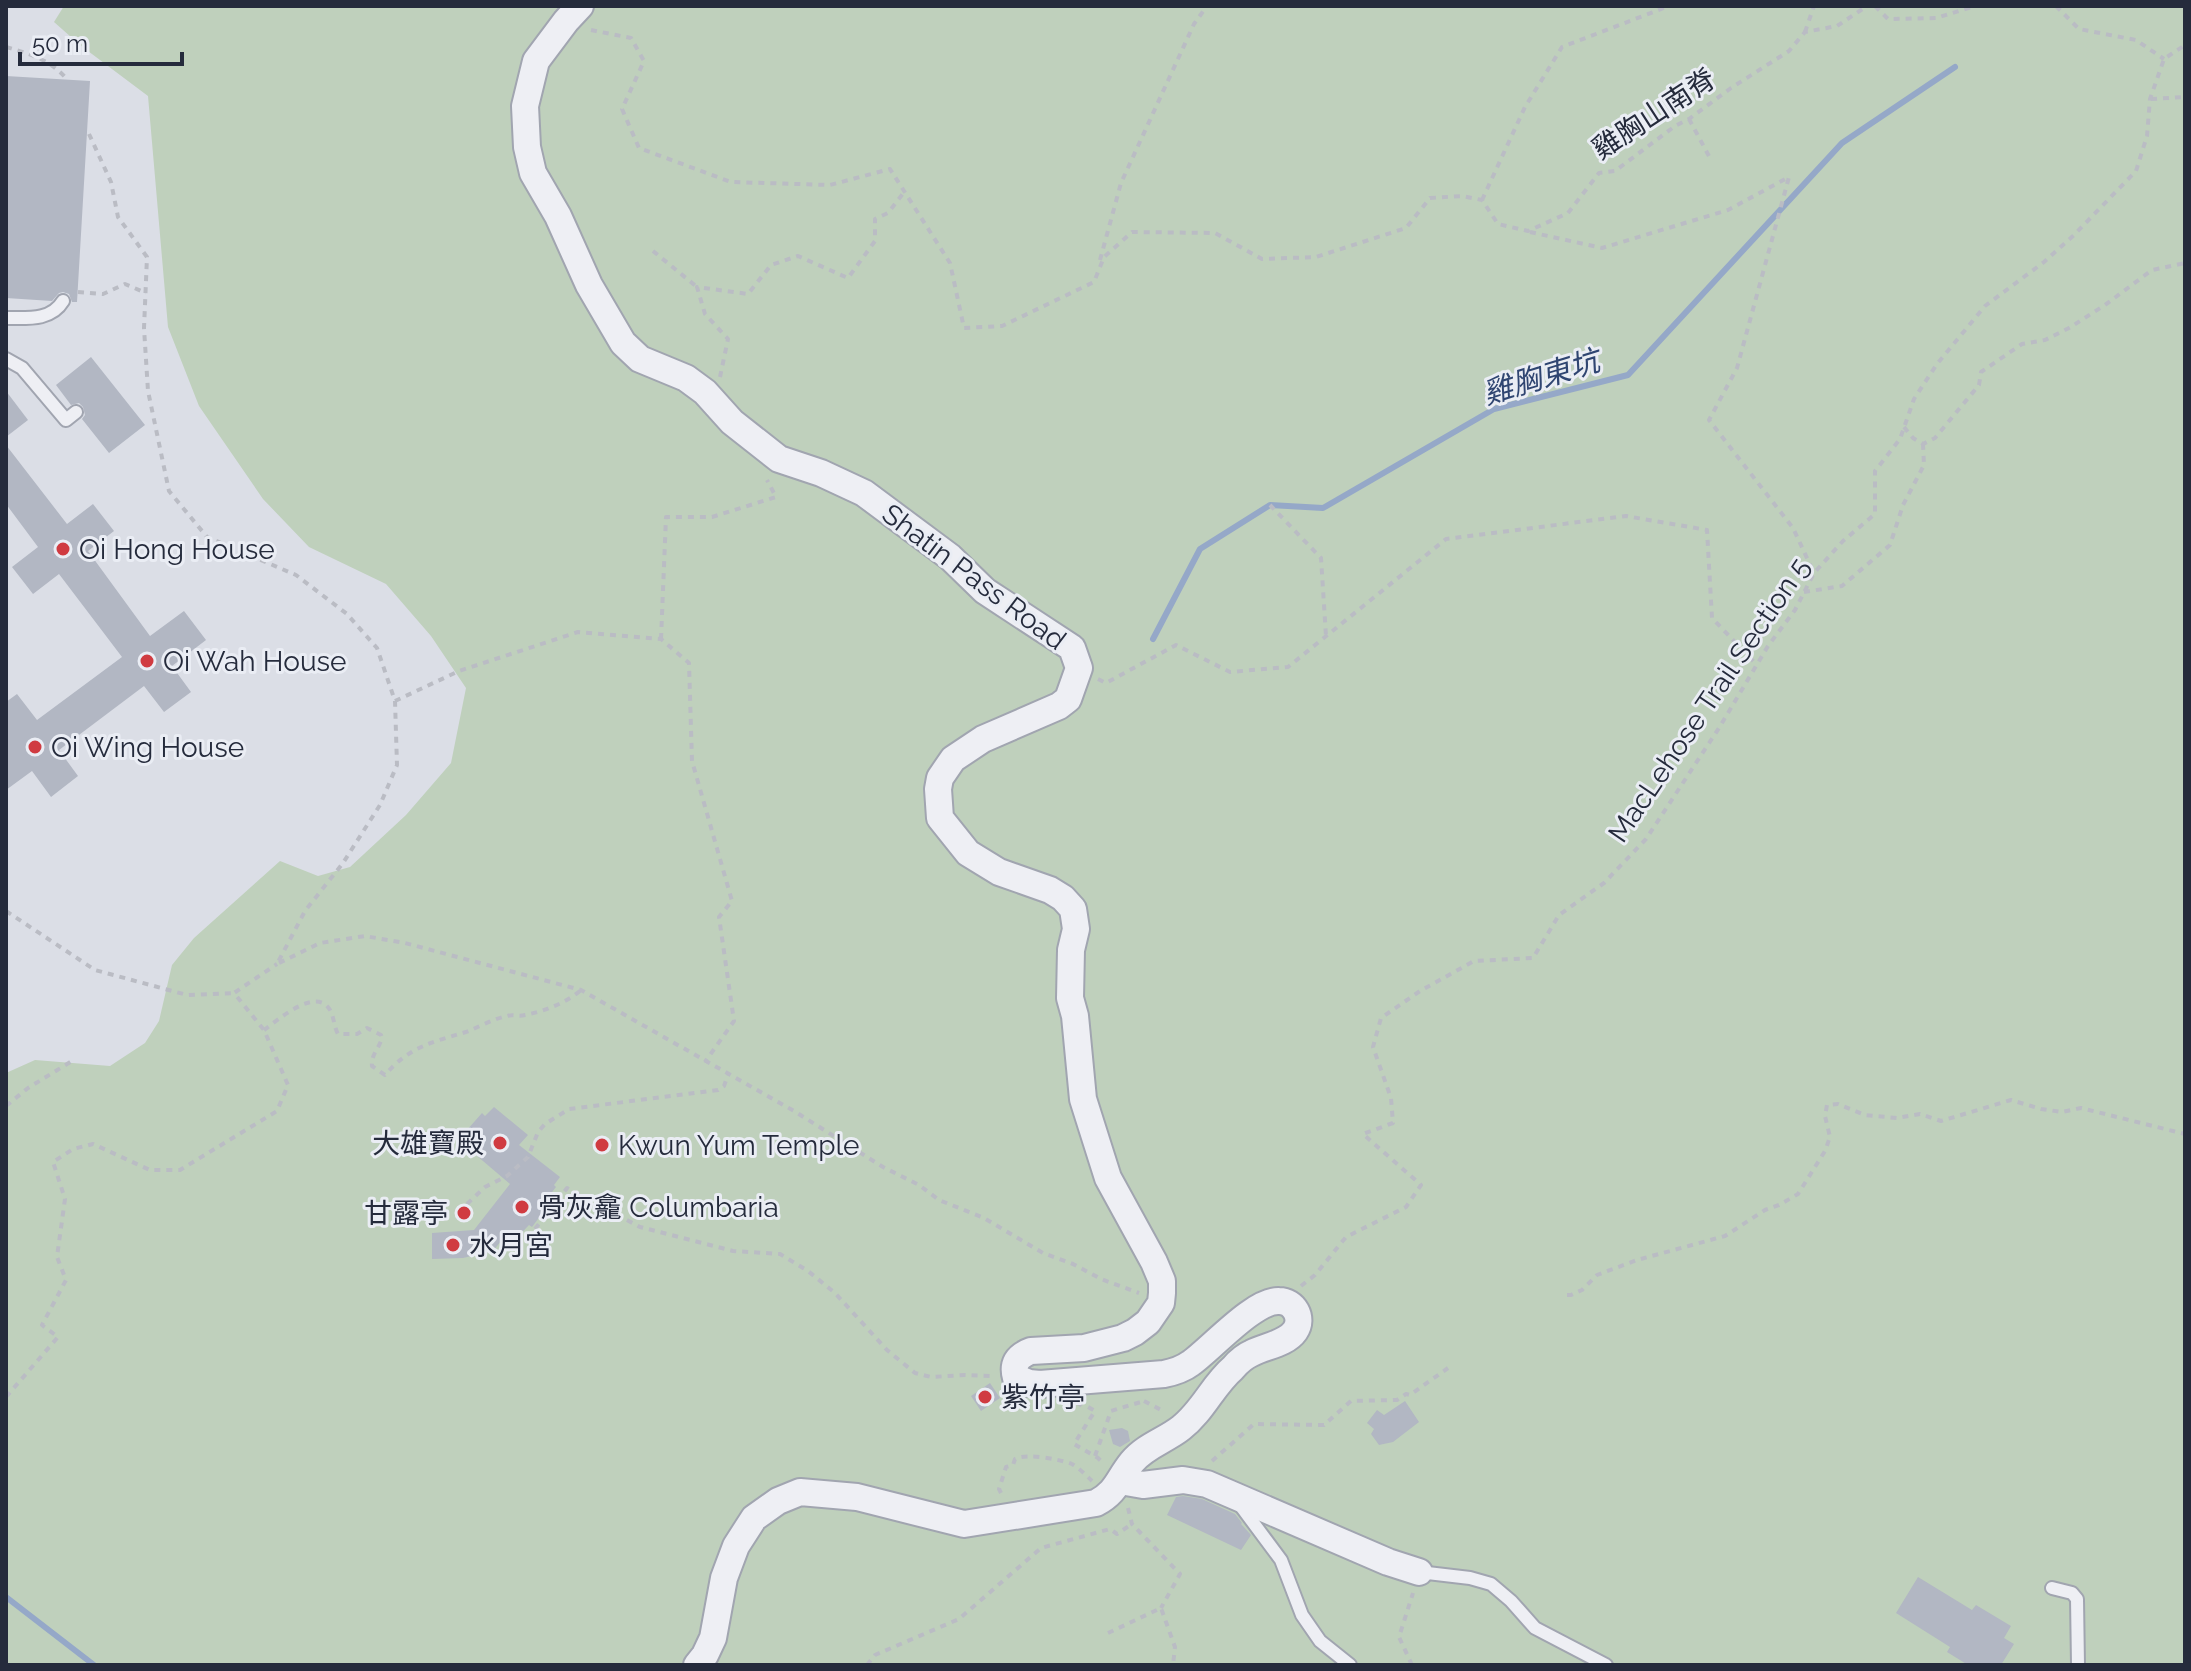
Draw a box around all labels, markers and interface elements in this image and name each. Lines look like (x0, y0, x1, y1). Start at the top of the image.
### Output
scale bar (20, 16, 182, 66)
text: 50 m (32, 29, 88, 58)
street label: 雞胸山南脊 (1586, 62, 1722, 166)
water label: 雞胸東坑 (1479, 342, 1607, 411)
street label: Shatin Pass Road (876, 497, 1072, 657)
place label: Oi Hong House (79, 533, 275, 566)
marker: Oi Hong House (54, 540, 72, 558)
street label: MacLehose Trail Section 5 (1601, 551, 1817, 849)
place label: Oi Wah House (163, 645, 347, 678)
marker: Oi Wah House (138, 652, 156, 670)
place label: Oi Wing House (51, 731, 244, 764)
marker: Oi Wing House (26, 738, 44, 756)
place label: 大雄寶殿 (372, 1127, 484, 1160)
place label: Kwun Yum Temple (618, 1129, 860, 1162)
marker: 大雄寶殿 (491, 1134, 509, 1152)
marker: Kwun Yum Temple (593, 1136, 611, 1154)
place label: 骨灰龕 Columbaria (538, 1191, 779, 1224)
place label: 甘露亭 (364, 1197, 448, 1230)
marker: 骨灰龕 Columbaria (513, 1198, 531, 1216)
marker: 甘露亭 (455, 1204, 473, 1222)
place label: 水月宮 (469, 1229, 553, 1262)
marker: 水月宮 (444, 1236, 462, 1254)
place label: 紫竹亭 (1001, 1381, 1085, 1414)
marker: 紫竹亭 (976, 1388, 994, 1406)

